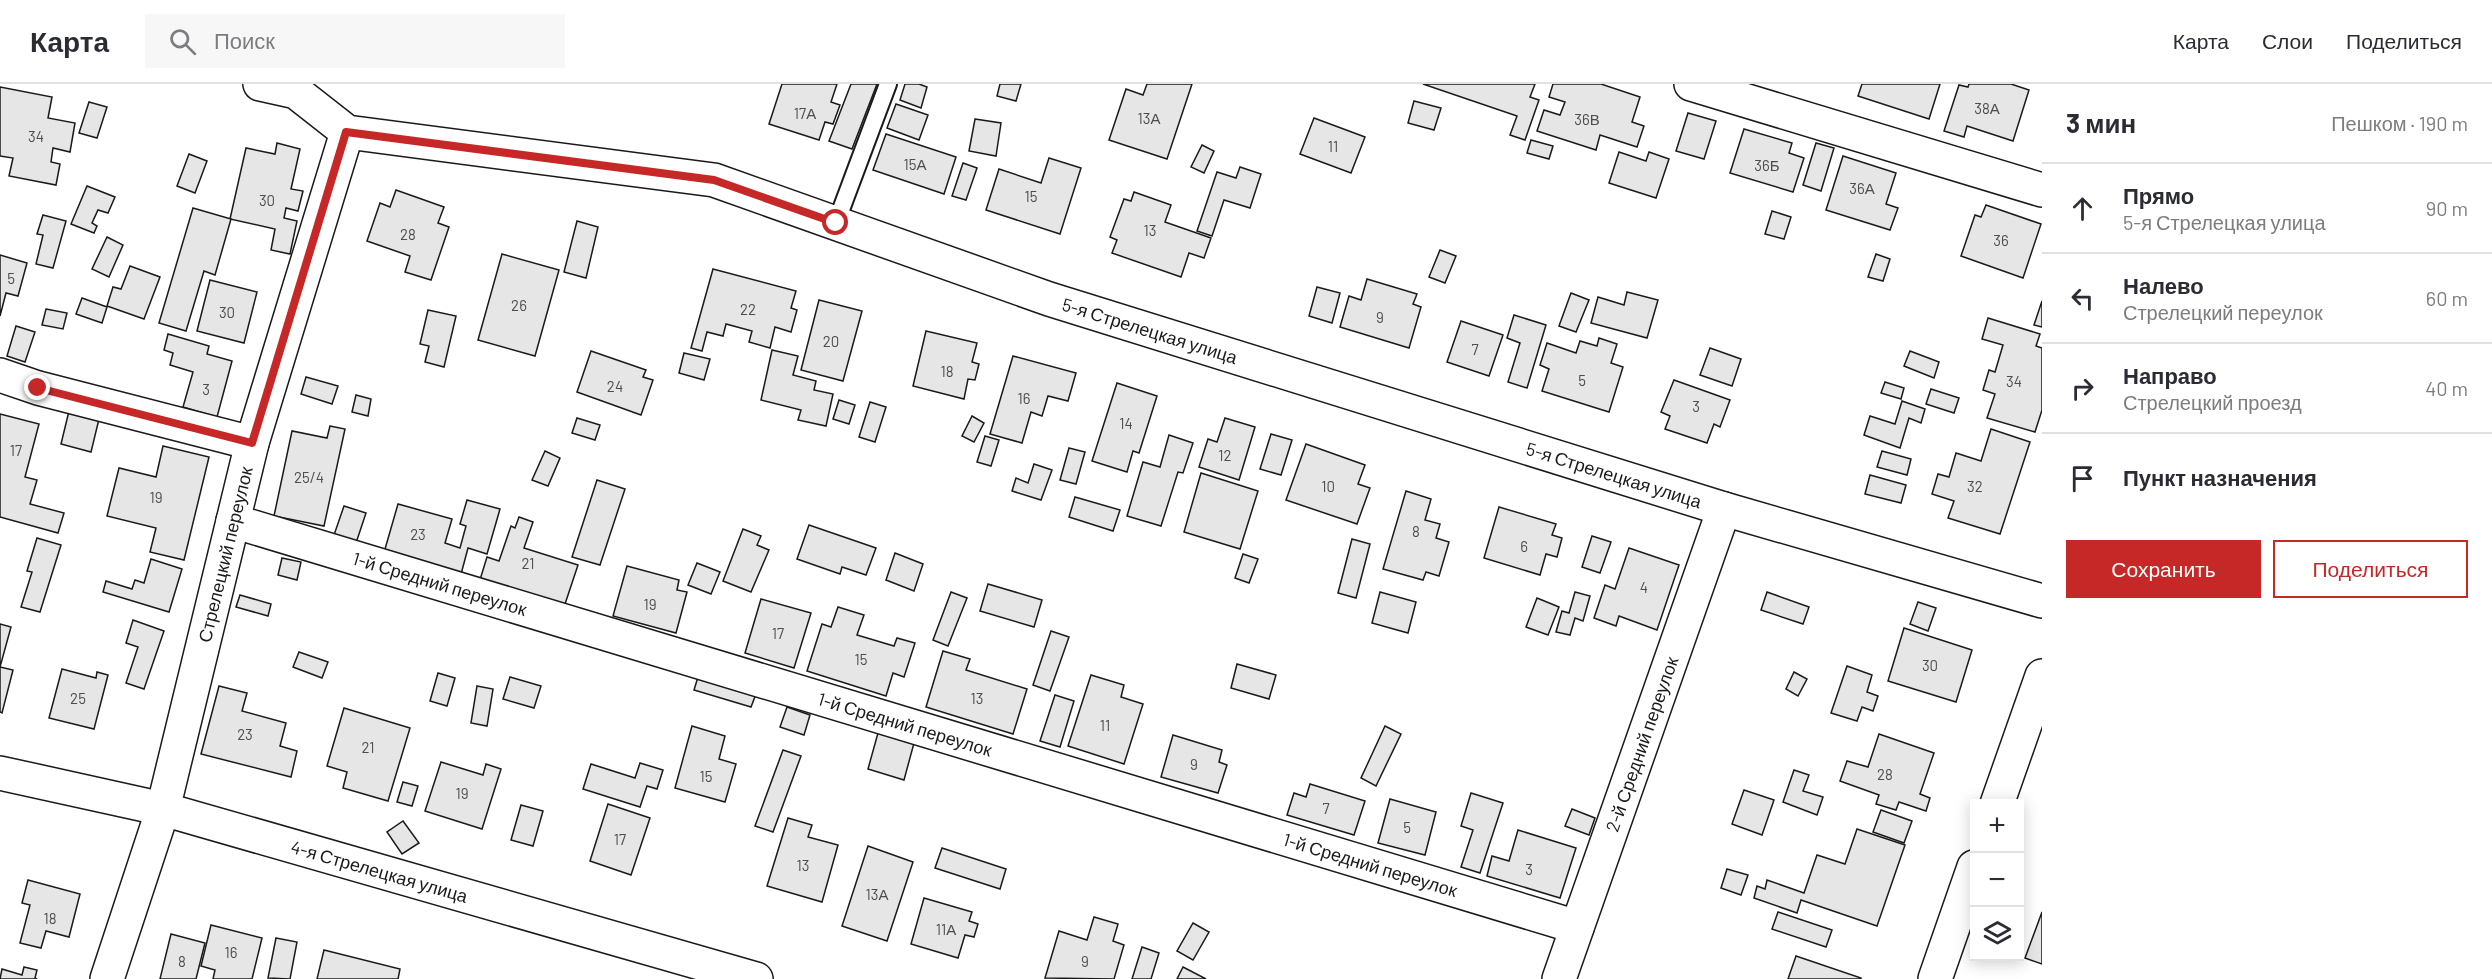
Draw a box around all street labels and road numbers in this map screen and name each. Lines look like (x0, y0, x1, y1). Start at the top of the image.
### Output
street label: 5-я Стрелецкая улица (1060, 293, 1241, 368)
street label: 5-я Стрелецкая улица (1524, 437, 1705, 513)
street label: Стрелецкий переулок (193, 464, 257, 644)
street label: 1-й Средний переулок (350, 547, 530, 620)
street label: 2-й Средний переулок (1601, 653, 1682, 835)
street label: 1-й Средний переулок (815, 687, 995, 761)
street label: 1-й Средний переулок (1281, 828, 1460, 901)
street label: 4-я Стрелецкая улица (288, 835, 471, 907)

